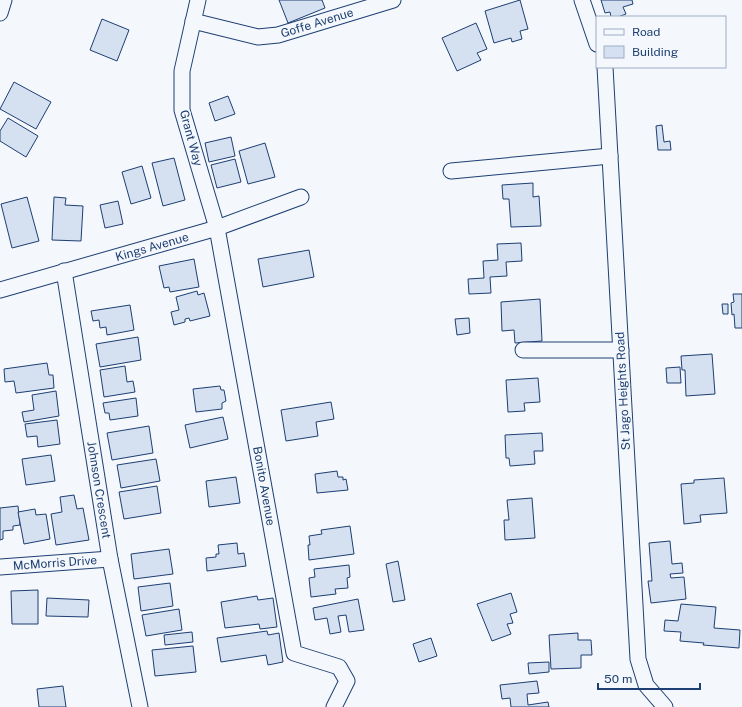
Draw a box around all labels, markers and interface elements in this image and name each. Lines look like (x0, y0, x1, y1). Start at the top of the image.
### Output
street label: Goffe Avenue (279, 5, 355, 41)
legend (596, 16, 726, 68)
text: Road (632, 25, 660, 39)
text: Building (632, 45, 678, 59)
street label: Grant Way (177, 108, 205, 168)
street label: Kings Avenue (114, 230, 190, 264)
street label: St Jago Heights Road (613, 331, 633, 451)
street label: Johnson Crescent (84, 440, 114, 540)
street label: Bonito Avenue (250, 445, 278, 527)
street label: McMorris Drive (12, 553, 98, 573)
scale bar (598, 665, 700, 691)
text: 50 m (604, 672, 632, 686)

